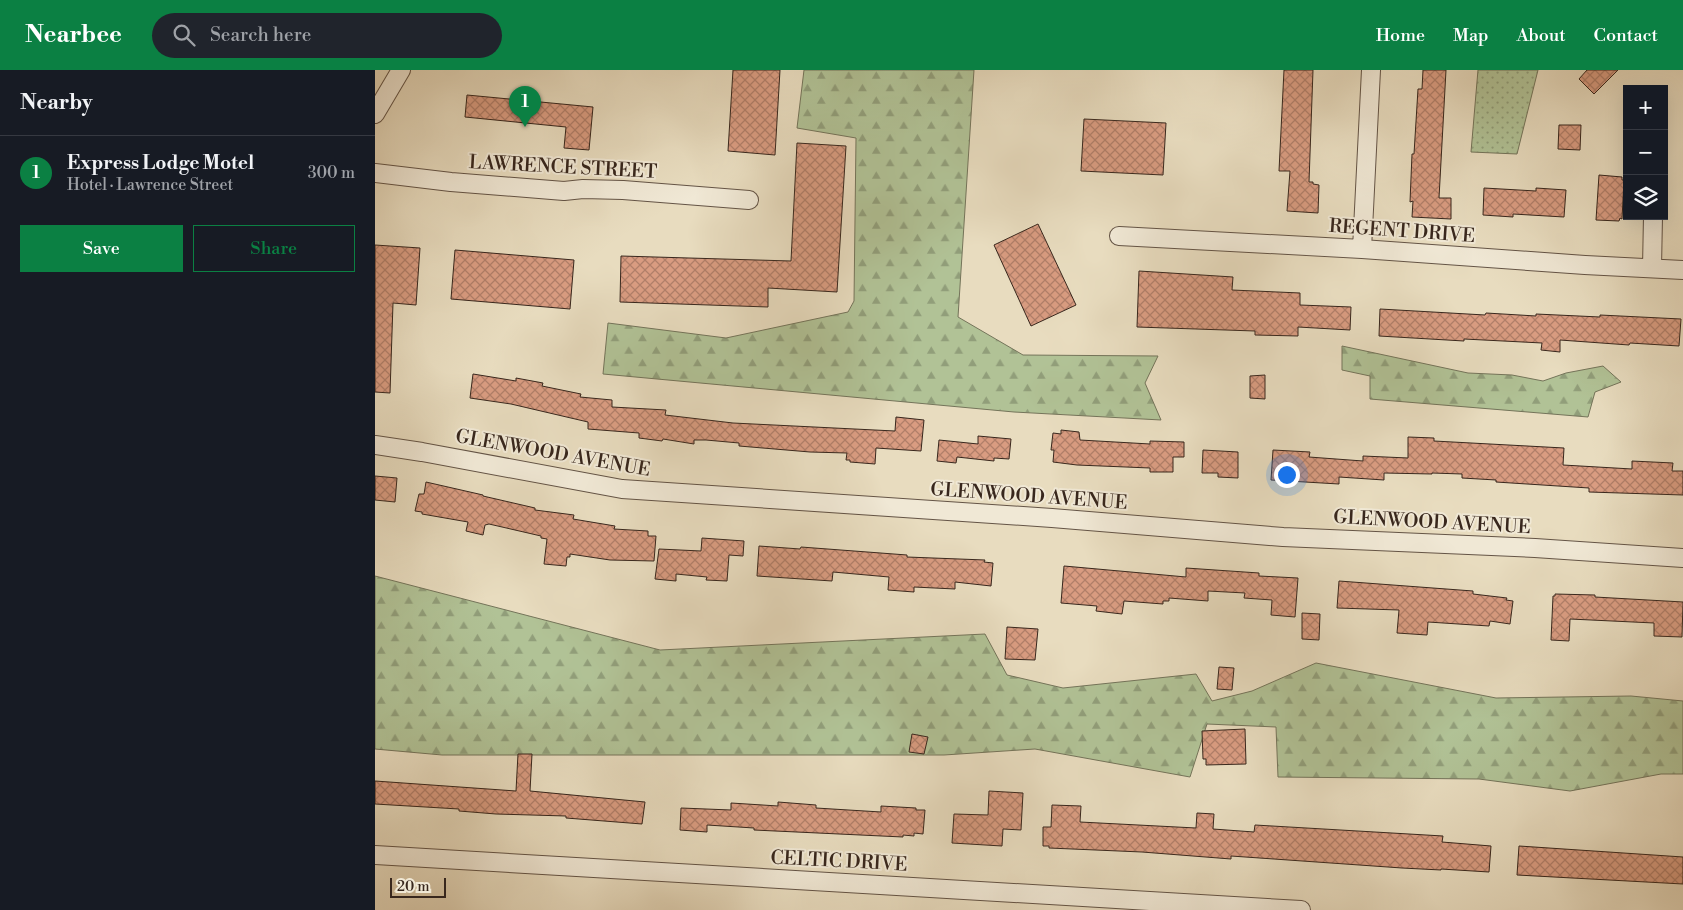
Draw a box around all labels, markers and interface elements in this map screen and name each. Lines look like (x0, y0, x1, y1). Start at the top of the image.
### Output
search box (152, 13, 502, 58)
text: Nearbee (25, 20, 122, 50)
icon: search (170, 21, 198, 49)
text: Search here (210, 23, 311, 47)
text: Home (1376, 24, 1425, 47)
text: Map (1453, 24, 1489, 47)
text: About (1517, 24, 1566, 47)
text: Contact (1594, 24, 1658, 47)
map controls (1623, 85, 1668, 220)
button: + (1623, 85, 1668, 130)
pin: 1 (509, 86, 541, 127)
text: Nearby (20, 90, 93, 116)
button: − (1623, 130, 1668, 175)
street label: LAWRENCE STREET (468, 150, 658, 184)
text: Express Lodge Motel (67, 151, 254, 175)
text: 1 (32, 163, 40, 183)
text: 300 m (308, 163, 355, 183)
text: Hotel · Lawrence Street (67, 175, 233, 195)
button: layers (1623, 175, 1668, 220)
street label: REGENT DRIVE (1328, 214, 1476, 248)
button: Save (20, 225, 183, 272)
button: Share (193, 225, 355, 272)
street label: GLENWOOD AVENUE (454, 424, 652, 482)
your location (1274, 462, 1300, 488)
street label: GLENWOOD AVENUE (930, 477, 1128, 515)
street label: GLENWOOD AVENUE (1333, 505, 1531, 539)
street label: CELTIC DRIVE (770, 845, 908, 877)
scale bar (390, 875, 446, 898)
text: 20 m (397, 878, 429, 896)

